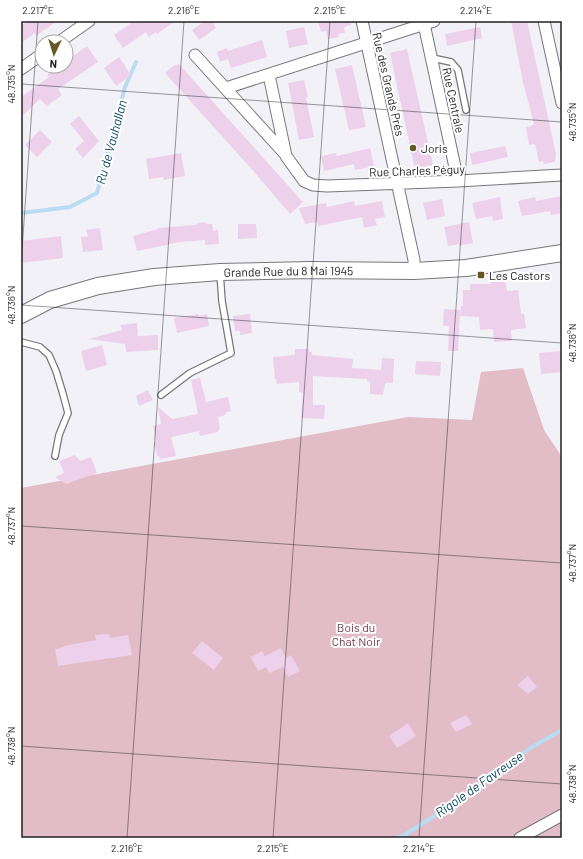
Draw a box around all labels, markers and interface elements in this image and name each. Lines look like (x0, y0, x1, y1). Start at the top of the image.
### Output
text: 2.217°E (22, 4, 54, 16)
text: 2.216°E (168, 4, 200, 16)
text: 2.215°E (314, 4, 346, 16)
text: 2.214°E (460, 4, 492, 16)
street label: Rue des Grands Prés (370, 31, 408, 137)
north arrow (34, 34, 74, 74)
text: N (49, 58, 57, 71)
text: 48.735°N (5, 64, 17, 104)
street label: Rue Centrale (440, 66, 468, 134)
water label: Ru de Vauhallan (92, 98, 130, 186)
text: 48.735°N (566, 102, 578, 142)
place label: Joris (421, 141, 448, 155)
marker: Joris (408, 143, 418, 153)
street label: Rue Charles Péguy (369, 161, 466, 179)
street label: Grande Rue du 8 Mai 1945 (223, 263, 353, 279)
place label: Les Castors (489, 268, 550, 282)
marker: Les Castors (476, 270, 486, 280)
text: 48.736°N (5, 285, 17, 325)
text: 48.736°N (566, 323, 578, 363)
text: 48.737°N (5, 507, 17, 545)
text: 48.737°N (566, 544, 578, 582)
park label: Bois du Chat Noir (332, 620, 381, 648)
text: 48.738°N (5, 726, 17, 766)
water label: Rigole de Favreuse (432, 748, 526, 820)
text: 48.738°N (566, 764, 578, 804)
text: 2.216°E (111, 842, 143, 854)
text: 2.215°E (257, 842, 289, 854)
text: 2.214°E (403, 842, 435, 854)

